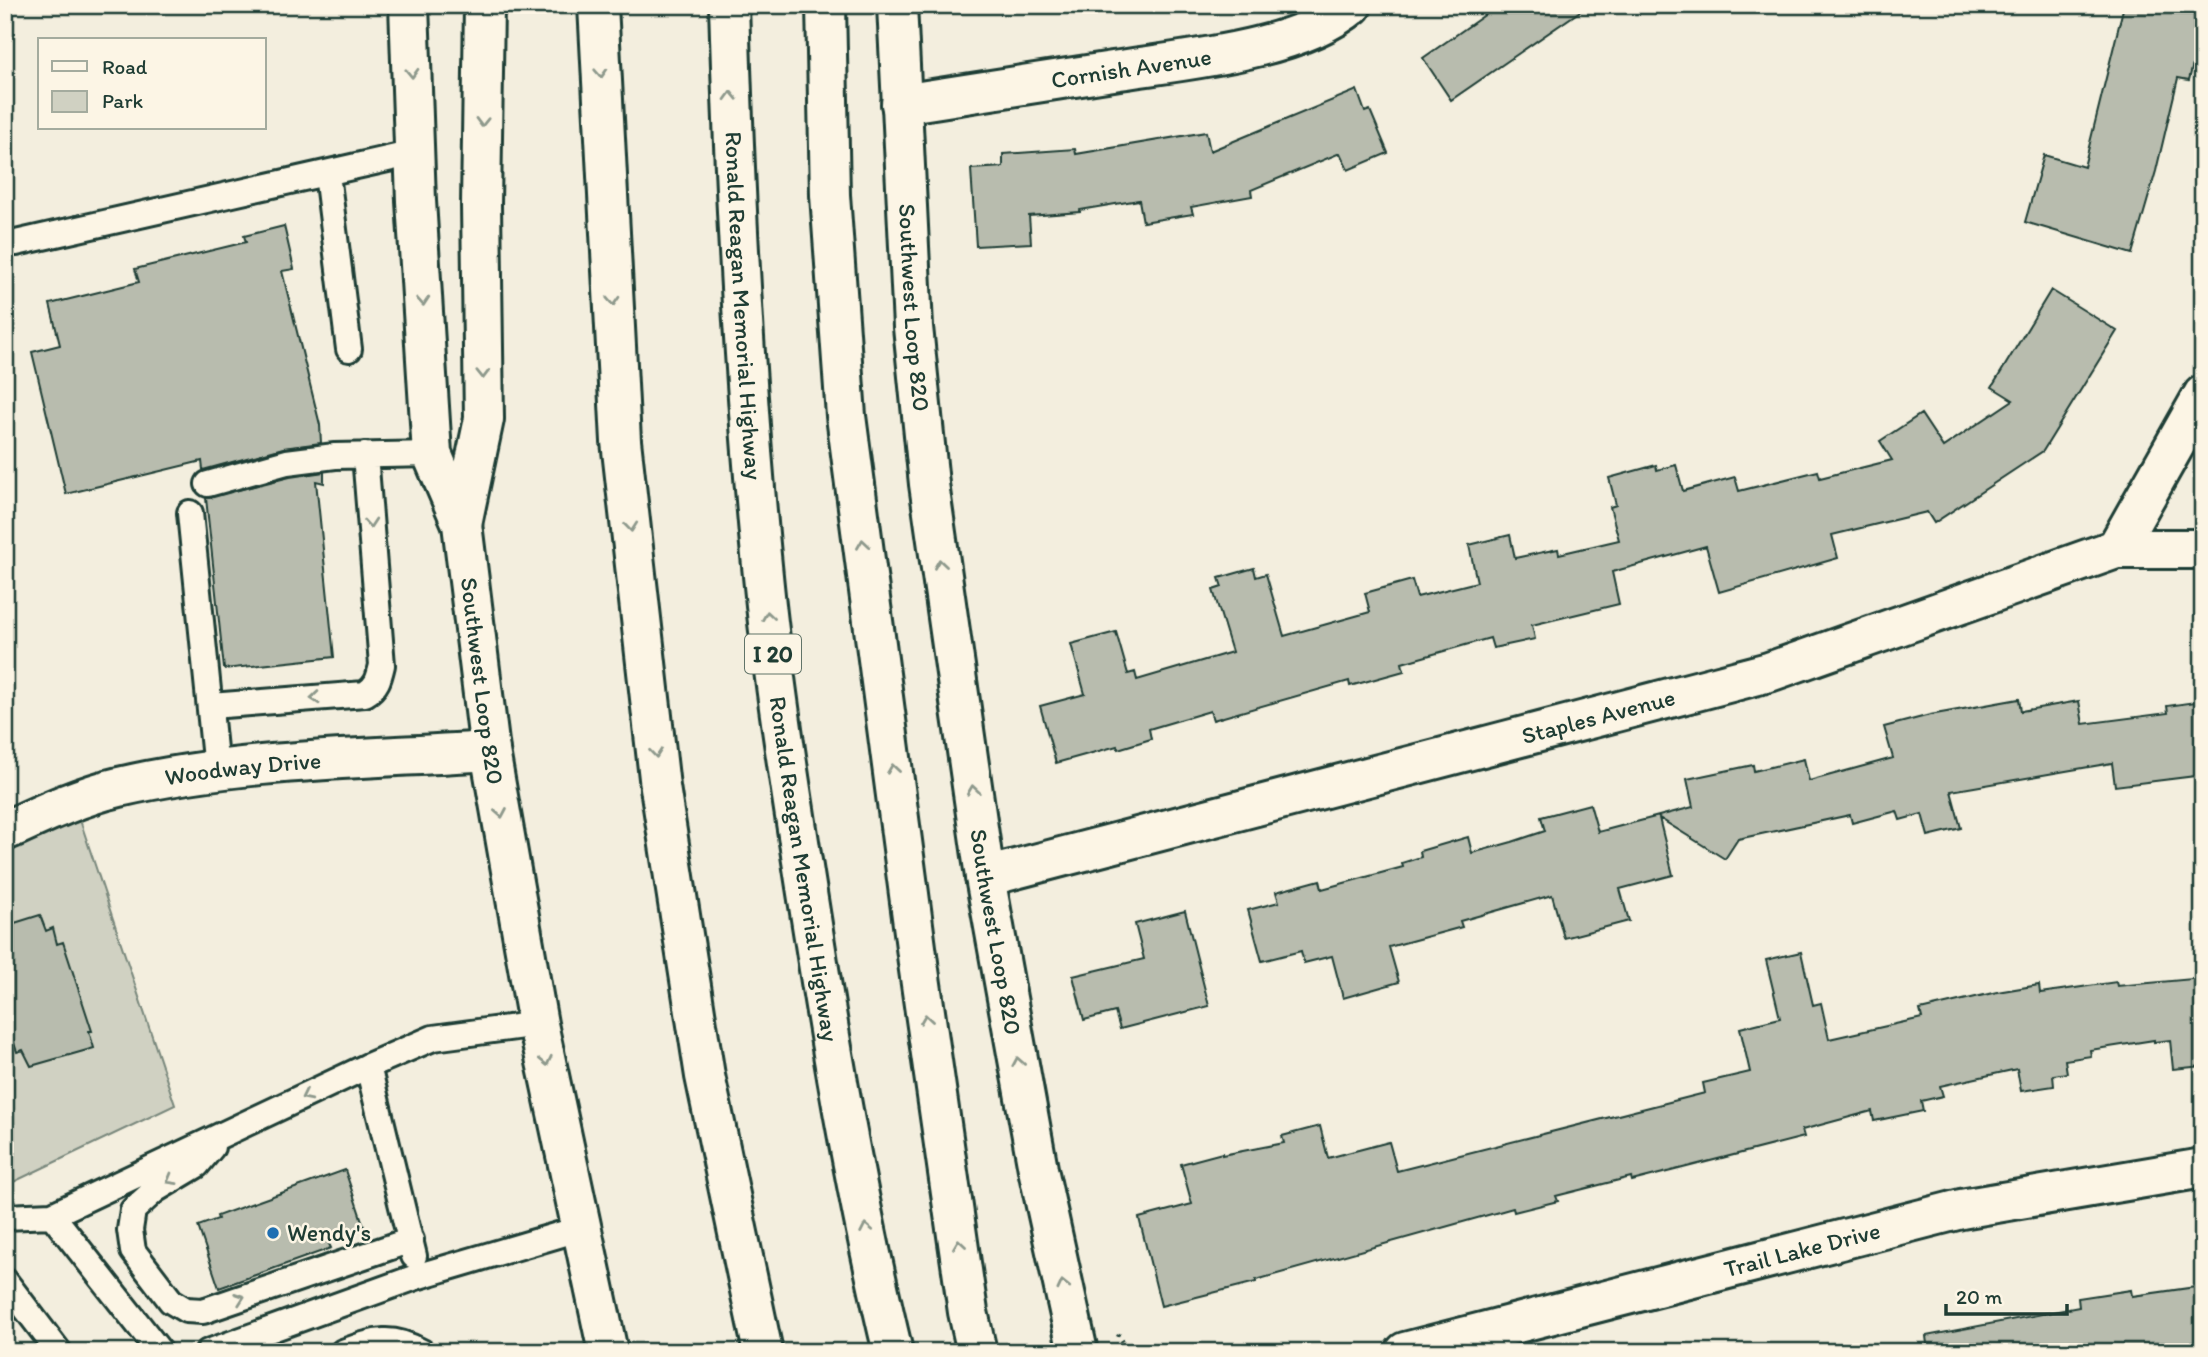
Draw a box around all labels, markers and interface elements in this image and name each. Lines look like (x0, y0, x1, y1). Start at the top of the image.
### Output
legend (38, 38, 266, 130)
street label: Cornish Avenue (1049, 42, 1214, 94)
text: Road (102, 54, 148, 79)
one-way arrow (404, 68, 419, 79)
one-way arrow (594, 68, 609, 79)
text: Park (102, 88, 144, 113)
one-way arrow (724, 90, 739, 101)
one-way arrow (475, 117, 490, 128)
street label: Ronald Reagan Memorial Highway (719, 131, 769, 482)
street label: Southwest Loop 820 (893, 203, 937, 413)
one-way arrow (415, 295, 430, 306)
one-way arrow (605, 295, 620, 306)
one-way arrow (476, 369, 491, 380)
one-way arrow (362, 518, 377, 529)
one-way arrow (623, 522, 638, 533)
one-way arrow (856, 538, 871, 549)
one-way arrow (933, 558, 948, 570)
street label: Southwest Loop 820 (455, 576, 511, 787)
one-way arrow (760, 610, 775, 622)
road number: I 20 (745, 634, 801, 674)
street label: Staples Avenue (1518, 682, 1678, 750)
one-way arrow (310, 690, 321, 705)
street label: Ronald Reagan Memorial Highway (764, 694, 846, 1044)
street label: Woodway Drive (163, 745, 322, 791)
one-way arrow (649, 748, 664, 759)
one-way arrow (886, 763, 901, 775)
one-way arrow (966, 784, 981, 795)
one-way arrow (493, 807, 508, 819)
street label: Southwest Loop 820 (964, 827, 1028, 1037)
one-way arrow (919, 1013, 934, 1025)
one-way arrow (537, 1055, 552, 1067)
one-way arrow (1011, 1056, 1026, 1068)
one-way arrow (301, 1087, 313, 1101)
one-way arrow (166, 1172, 179, 1185)
street label: Trail Lake Drive (1721, 1215, 1883, 1283)
place label: Wendy's (287, 1218, 371, 1247)
one-way arrow (859, 1222, 874, 1234)
marker: Wendy's (265, 1225, 281, 1241)
one-way arrow (951, 1238, 966, 1250)
scale bar (1946, 1273, 2066, 1317)
one-way arrow (1056, 1279, 1071, 1291)
text: 20 m (1956, 1284, 2003, 1309)
one-way arrow (234, 1292, 246, 1306)

